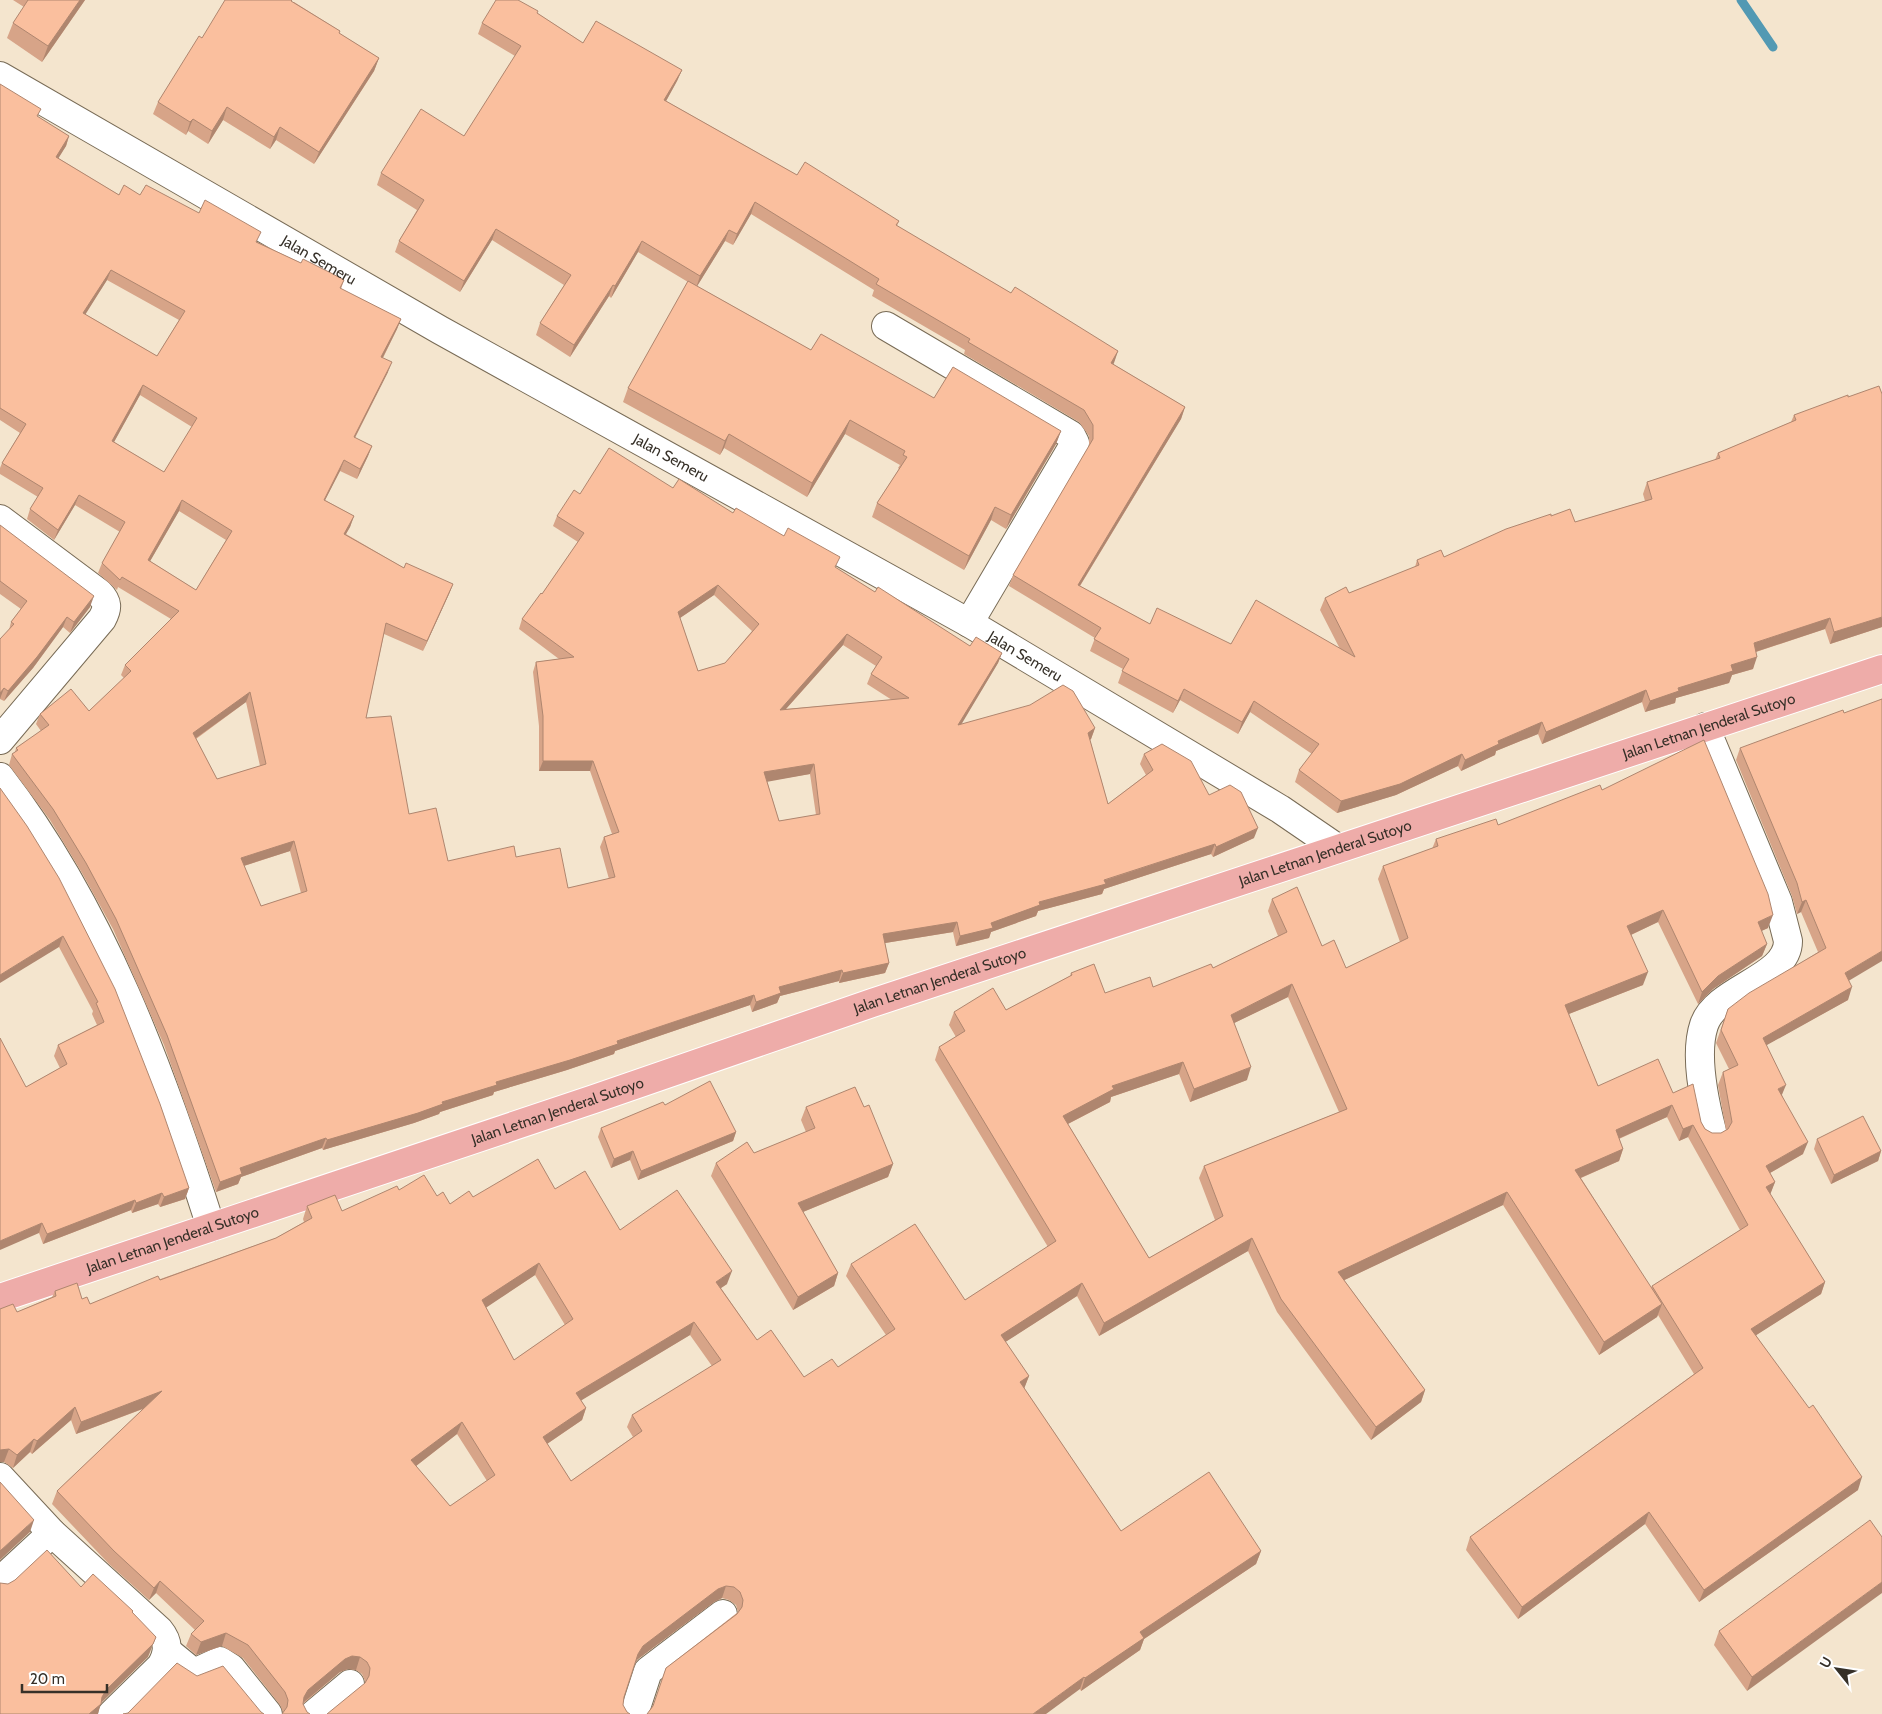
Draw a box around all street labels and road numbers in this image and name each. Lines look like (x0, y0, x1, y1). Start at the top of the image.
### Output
street label: Jalan Semeru (277, 231, 359, 289)
street label: Jalan Semeru (629, 429, 712, 486)
street label: Jalan Semeru (984, 627, 1065, 686)
street label: Jalan Letnan Jenderal Sutoyo (1619, 689, 1797, 763)
street label: Jalan Letnan Jenderal Sutoyo (1236, 816, 1414, 890)
street label: Jalan Letnan Jenderal Sutoyo (850, 944, 1028, 1018)
street label: Jalan Letnan Jenderal Sutoyo (468, 1074, 646, 1149)
street label: Jalan Letnan Jenderal Sutoyo (83, 1203, 261, 1278)

